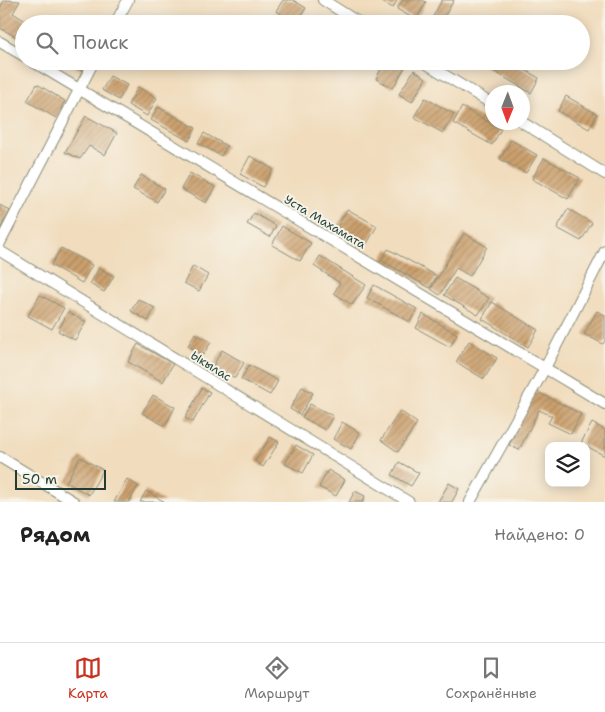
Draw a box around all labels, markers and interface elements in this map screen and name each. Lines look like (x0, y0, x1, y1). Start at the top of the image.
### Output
search box (15, 15, 590, 70)
icon: search (33, 29, 61, 57)
text: Поиск (73, 30, 128, 55)
north arrow (485, 85, 530, 130)
street label: Уста Махамата (281, 191, 369, 253)
street label: Ыкылас (188, 347, 234, 385)
map controls (545, 442, 590, 487)
button: layers (545, 442, 590, 487)
scale bar (15, 467, 106, 490)
text: 50 m (22, 470, 57, 488)
text: Рядом (20, 521, 90, 549)
text: Найдено: 0 (494, 524, 585, 545)
tab: Карта (68, 654, 108, 702)
tab: Маршрут (244, 654, 309, 702)
tab: Сохранённые (446, 654, 537, 702)

